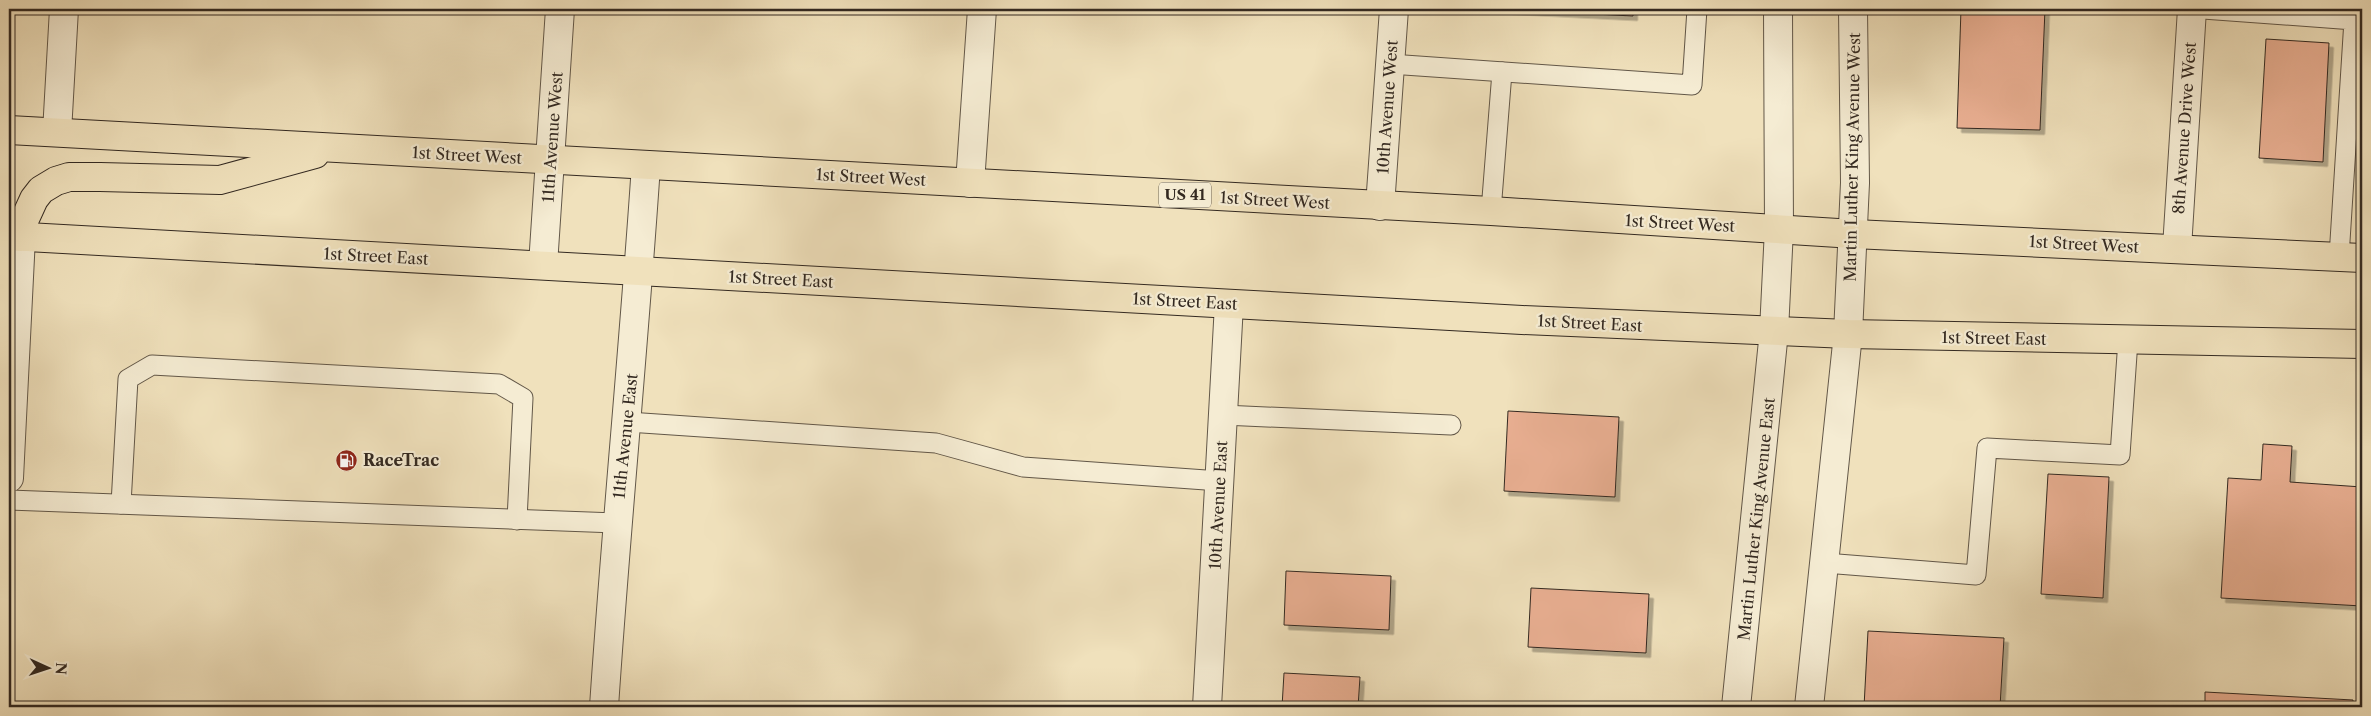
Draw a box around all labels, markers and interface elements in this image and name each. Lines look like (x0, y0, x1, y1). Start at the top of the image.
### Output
street label: Martin Luther King Avenue West (1840, 32, 1864, 282)
street label: 10th Avenue West (1372, 39, 1402, 175)
street label: 8th Avenue Drive West (2168, 41, 2200, 215)
street label: 11th Avenue West (537, 71, 567, 203)
street label: 1st Street West (411, 142, 523, 168)
street label: 1st Street West (815, 164, 927, 190)
road number: US 41 (1159, 182, 1211, 208)
street label: 1st Street West (1219, 187, 1331, 213)
street label: 1st Street West (1624, 210, 1736, 236)
street label: 1st Street West (2028, 231, 2140, 257)
street label: 1st Street East (323, 243, 429, 269)
street label: 1st Street East (728, 266, 834, 292)
street label: 1st Street East (1132, 288, 1238, 314)
street label: 1st Street East (1537, 310, 1643, 336)
street label: 1st Street East (1941, 327, 2047, 349)
street label: 11th Avenue East (608, 372, 642, 500)
street label: Martin Luther King Avenue East (1733, 396, 1779, 641)
street label: 10th Avenue East (1205, 440, 1231, 570)
fuel station icon: RaceTrac (335, 448, 359, 472)
place label: RaceTrac (363, 450, 439, 470)
north arrow (22, 644, 72, 694)
text: N (52, 662, 70, 675)

